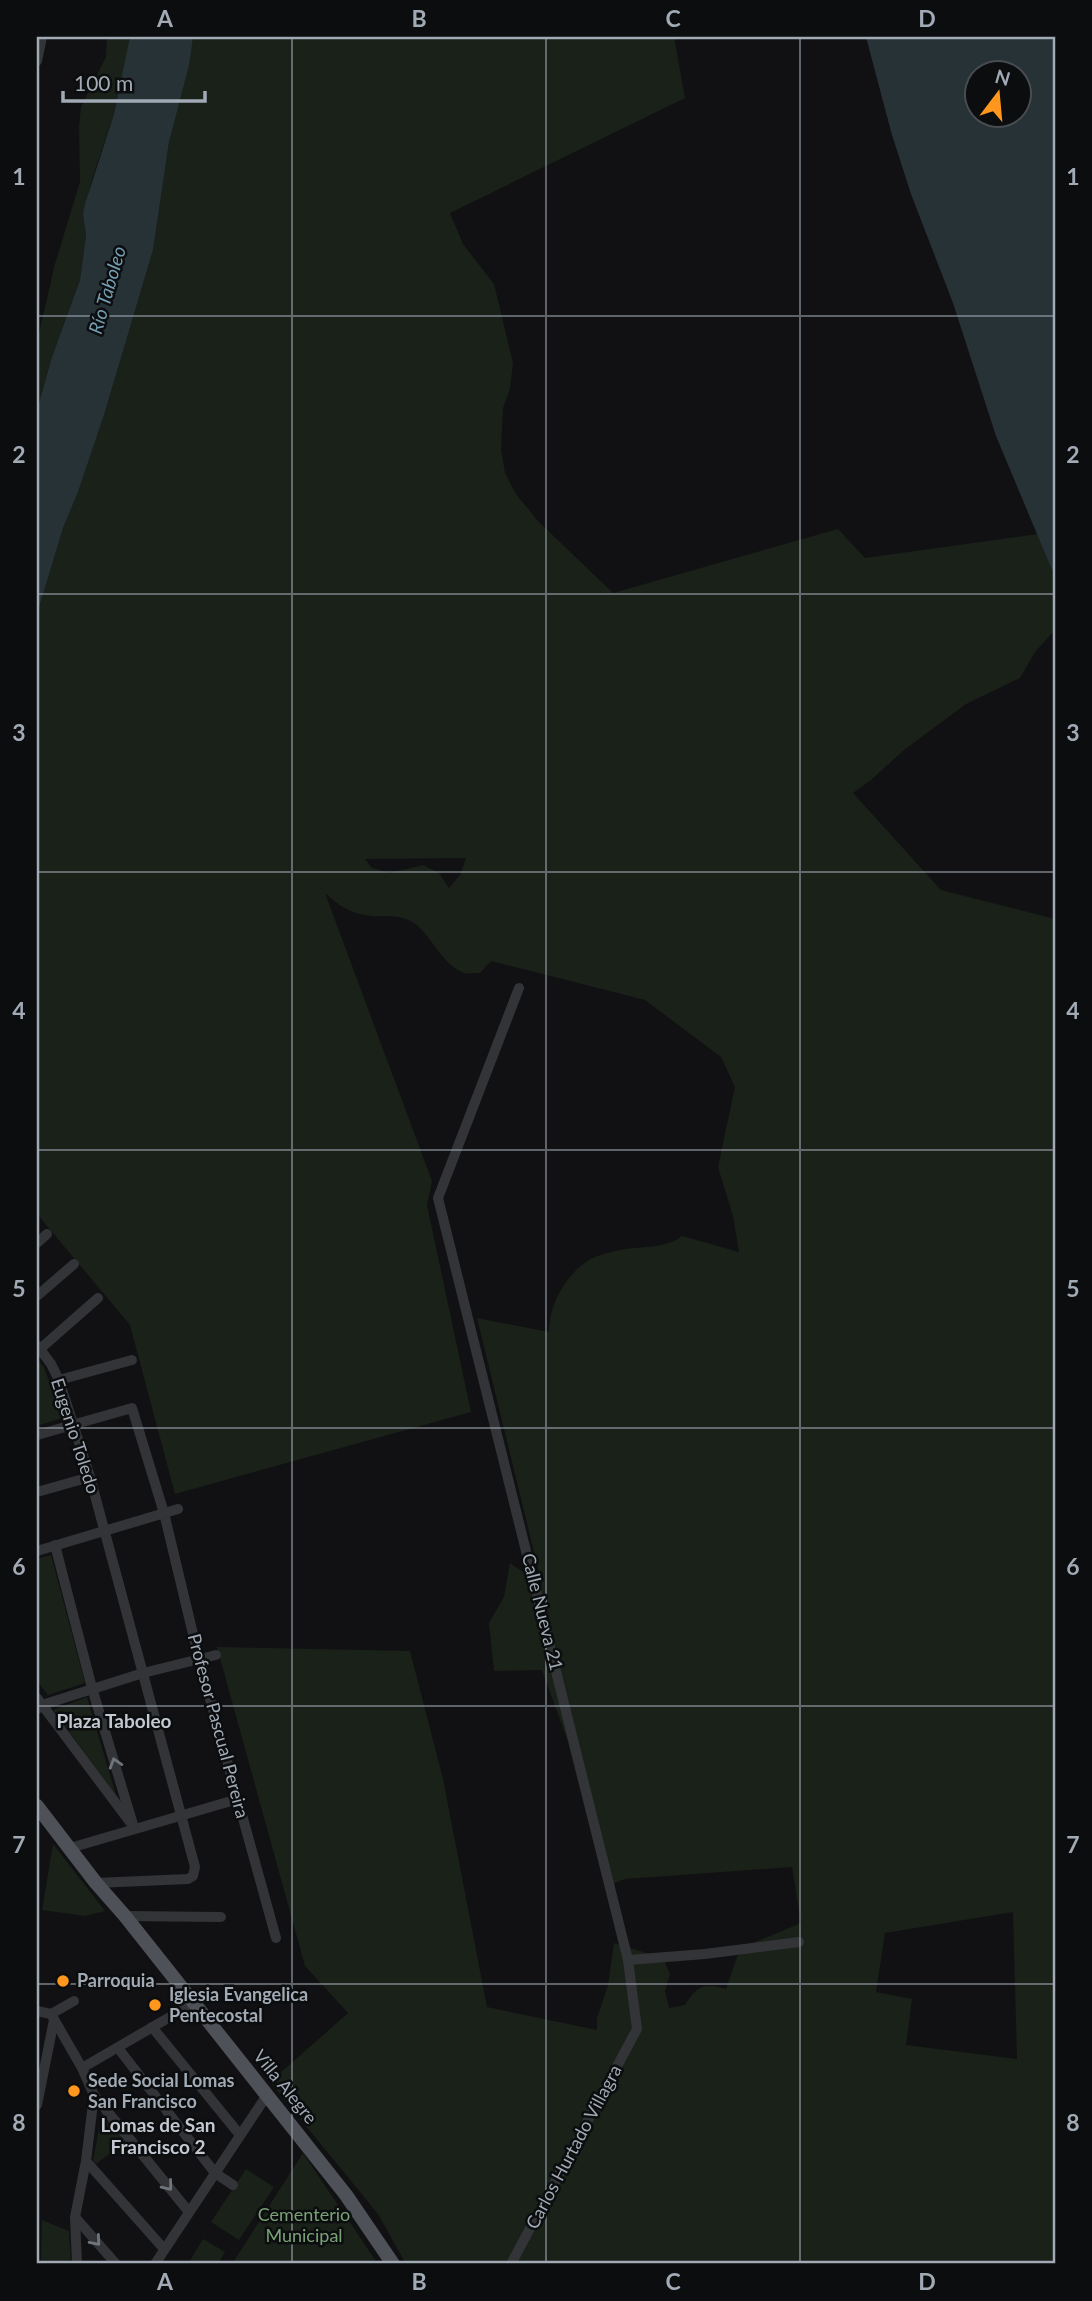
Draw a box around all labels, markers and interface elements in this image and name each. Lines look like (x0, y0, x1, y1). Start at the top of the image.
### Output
text: A (156, 4, 174, 32)
text: B (411, 4, 427, 32)
text: C (665, 4, 681, 32)
text: D (918, 4, 936, 32)
scale bar (63, 60, 205, 104)
north arrow (962, 60, 1032, 130)
text: N (993, 64, 1013, 90)
text: 100 m (74, 70, 133, 95)
text: 1 (12, 162, 26, 190)
text: 1 (1066, 162, 1080, 190)
water label: Río Taboleo (83, 243, 130, 336)
text: 2 (12, 440, 26, 468)
text: 2 (1066, 440, 1080, 468)
text: 3 (12, 718, 26, 746)
text: 3 (1066, 718, 1080, 746)
text: 4 (12, 996, 26, 1024)
text: 4 (1066, 996, 1080, 1024)
text: 5 (12, 1274, 26, 1302)
text: 5 (1066, 1274, 1080, 1302)
street label: Eugenio Toledo (47, 1375, 105, 1496)
street label: Calle Nueva 21 (518, 1551, 568, 1673)
text: 6 (12, 1552, 26, 1580)
text: 6 (1066, 1552, 1080, 1580)
street label: Profesor Pascual Pereira (184, 1631, 254, 1820)
district label: Plaza Taboleo (57, 1709, 172, 1732)
one-way arrow (108, 1757, 123, 1769)
text: 7 (12, 1830, 26, 1858)
text: 7 (1066, 1830, 1080, 1858)
place label: Parroquia (77, 1969, 155, 1991)
marker: Parroquia (55, 1973, 71, 1989)
place label: Iglesia Evangelica Pentecostal (169, 1983, 308, 2026)
marker: Iglesia Evangelica Pentecostal (147, 1997, 163, 2013)
street label: Villa Alegre (249, 2045, 322, 2128)
street label: Carlos Hurtado Villagra (520, 2061, 626, 2232)
place label: Sede Social Lomas San Francisco (88, 2069, 235, 2112)
marker: Sede Social Lomas San Francisco (66, 2083, 82, 2099)
text: 8 (12, 2108, 26, 2136)
text: 8 (1066, 2108, 1080, 2136)
district label: Lomas de San Francisco 2 (100, 2113, 216, 2158)
one-way arrow (160, 2178, 172, 2191)
park label: Cementerio Municipal (258, 2203, 350, 2246)
one-way arrow (87, 2233, 100, 2246)
text: A (156, 2267, 174, 2295)
text: B (411, 2267, 427, 2295)
text: C (665, 2267, 681, 2295)
text: D (918, 2267, 936, 2295)

